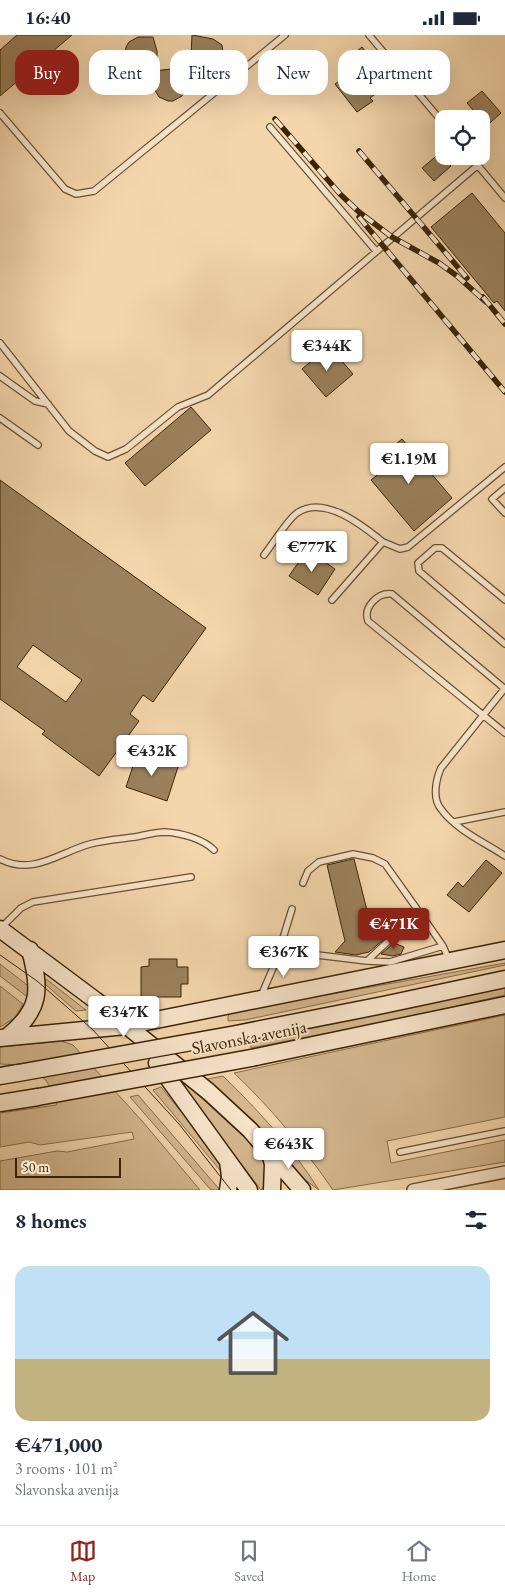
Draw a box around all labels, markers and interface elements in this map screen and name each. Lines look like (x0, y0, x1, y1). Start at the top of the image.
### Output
text: 16:40 (25, 5, 71, 30)
chip: Buy (15, 50, 79, 95)
chip: Rent (89, 50, 160, 95)
chip: Filters (170, 50, 248, 95)
chip: New (258, 50, 328, 95)
chip: Apartment (338, 50, 450, 95)
map controls (435, 110, 490, 165)
button: locate (435, 110, 490, 165)
pin: €344K (292, 329, 362, 372)
text: €344K (302, 335, 352, 356)
pin: €1.19M (368, 443, 450, 485)
text: €1.19M (381, 448, 437, 469)
pin: €777K (277, 531, 347, 573)
text: €777K (287, 536, 337, 557)
pin: €432K (117, 735, 187, 777)
text: €432K (127, 740, 177, 761)
pin: €471K (359, 907, 429, 950)
text: €471K (369, 913, 419, 934)
pin: €367K (249, 935, 319, 978)
text: €367K (259, 941, 309, 962)
pin: €347K (89, 995, 159, 1038)
text: €347K (99, 1001, 149, 1022)
street label: Slavonska avenija (189, 1014, 309, 1059)
pin: €643K (254, 1127, 324, 1170)
text: €643K (264, 1133, 314, 1154)
scale bar (15, 1155, 121, 1178)
text: 50 m (22, 1158, 49, 1176)
icon: filters (462, 1206, 490, 1234)
text: 8 homes (15, 1207, 87, 1234)
icon: home (208, 1298, 298, 1388)
text: €471,000 (15, 1431, 102, 1458)
text: 3 rooms · 101 m² (15, 1458, 118, 1479)
text: Slavonska avenija (15, 1479, 119, 1500)
tab: Map (69, 1537, 97, 1585)
tab: Saved (234, 1537, 264, 1585)
tab: Home (402, 1537, 436, 1585)

